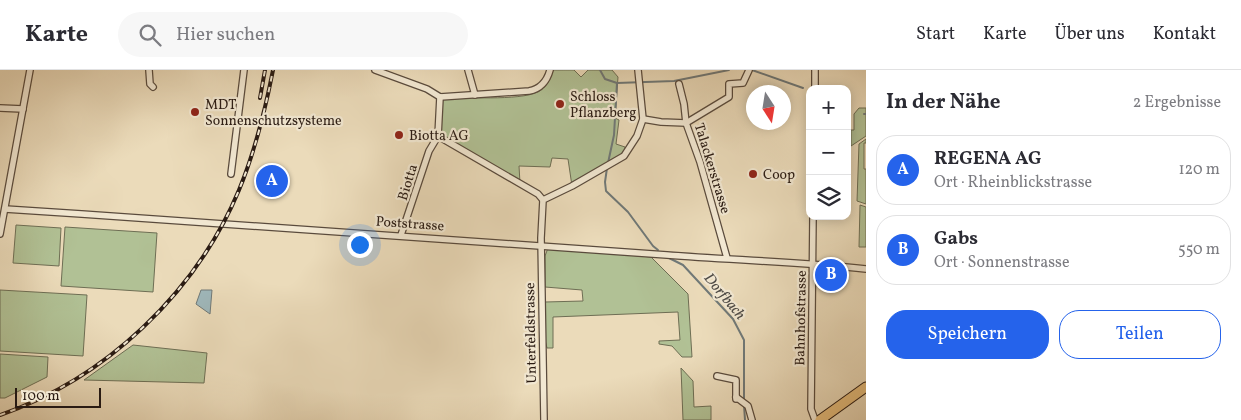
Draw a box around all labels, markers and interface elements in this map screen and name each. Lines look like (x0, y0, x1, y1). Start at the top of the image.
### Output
search box (118, 12, 468, 57)
text: Karte (25, 18, 88, 52)
icon: search (136, 21, 164, 49)
text: Hier suchen (176, 22, 275, 48)
text: Start (916, 22, 955, 47)
text: Karte (983, 22, 1027, 47)
text: Über uns (1055, 22, 1125, 47)
text: Kontakt (1153, 22, 1216, 47)
north arrow (746, 85, 791, 130)
map controls (806, 85, 851, 220)
button: + (806, 85, 851, 130)
place label: Schloss Pflanzberg (570, 88, 637, 123)
text: In der Nähe (886, 88, 1001, 117)
text: 2 Ergebnisse (1133, 92, 1221, 114)
place label: MDT Sonnenschutzsysteme (205, 96, 342, 131)
marker: Schloss Pflanzberg (554, 98, 566, 110)
marker: MDT Sonnenschutzsysteme (189, 106, 201, 118)
street label: Talackerstrasse (689, 121, 734, 216)
place label: Biotta AG (409, 127, 469, 146)
marker: Biotta AG (393, 129, 405, 141)
button: − (806, 130, 851, 175)
text: REGENA AG (934, 146, 1042, 172)
text: A (897, 159, 909, 181)
text: 120 m (1178, 159, 1220, 181)
pin: A (256, 162, 288, 200)
street label: Biotta (394, 162, 423, 203)
place label: Coop (763, 166, 795, 185)
marker: Coop (747, 168, 759, 180)
text: Ort · Rheinblickstrasse (934, 172, 1092, 194)
button: layers (806, 175, 851, 220)
street label: Poststrasse (375, 213, 445, 236)
text: Gabs (934, 226, 978, 252)
your location (347, 232, 373, 258)
text: B (898, 239, 908, 261)
text: 550 m (1178, 239, 1220, 261)
text: Ort · Sonnenstrasse (934, 252, 1070, 274)
pin: B (815, 256, 847, 294)
water label: Dorfbach (698, 269, 750, 325)
street label: Bahnhofstrasse (791, 270, 812, 366)
street label: Unterfeldstrasse (521, 282, 542, 384)
button: Speichern (886, 310, 1049, 359)
button: Teilen (1059, 310, 1221, 359)
scale bar (15, 385, 101, 408)
text: 100 m (22, 387, 60, 406)

